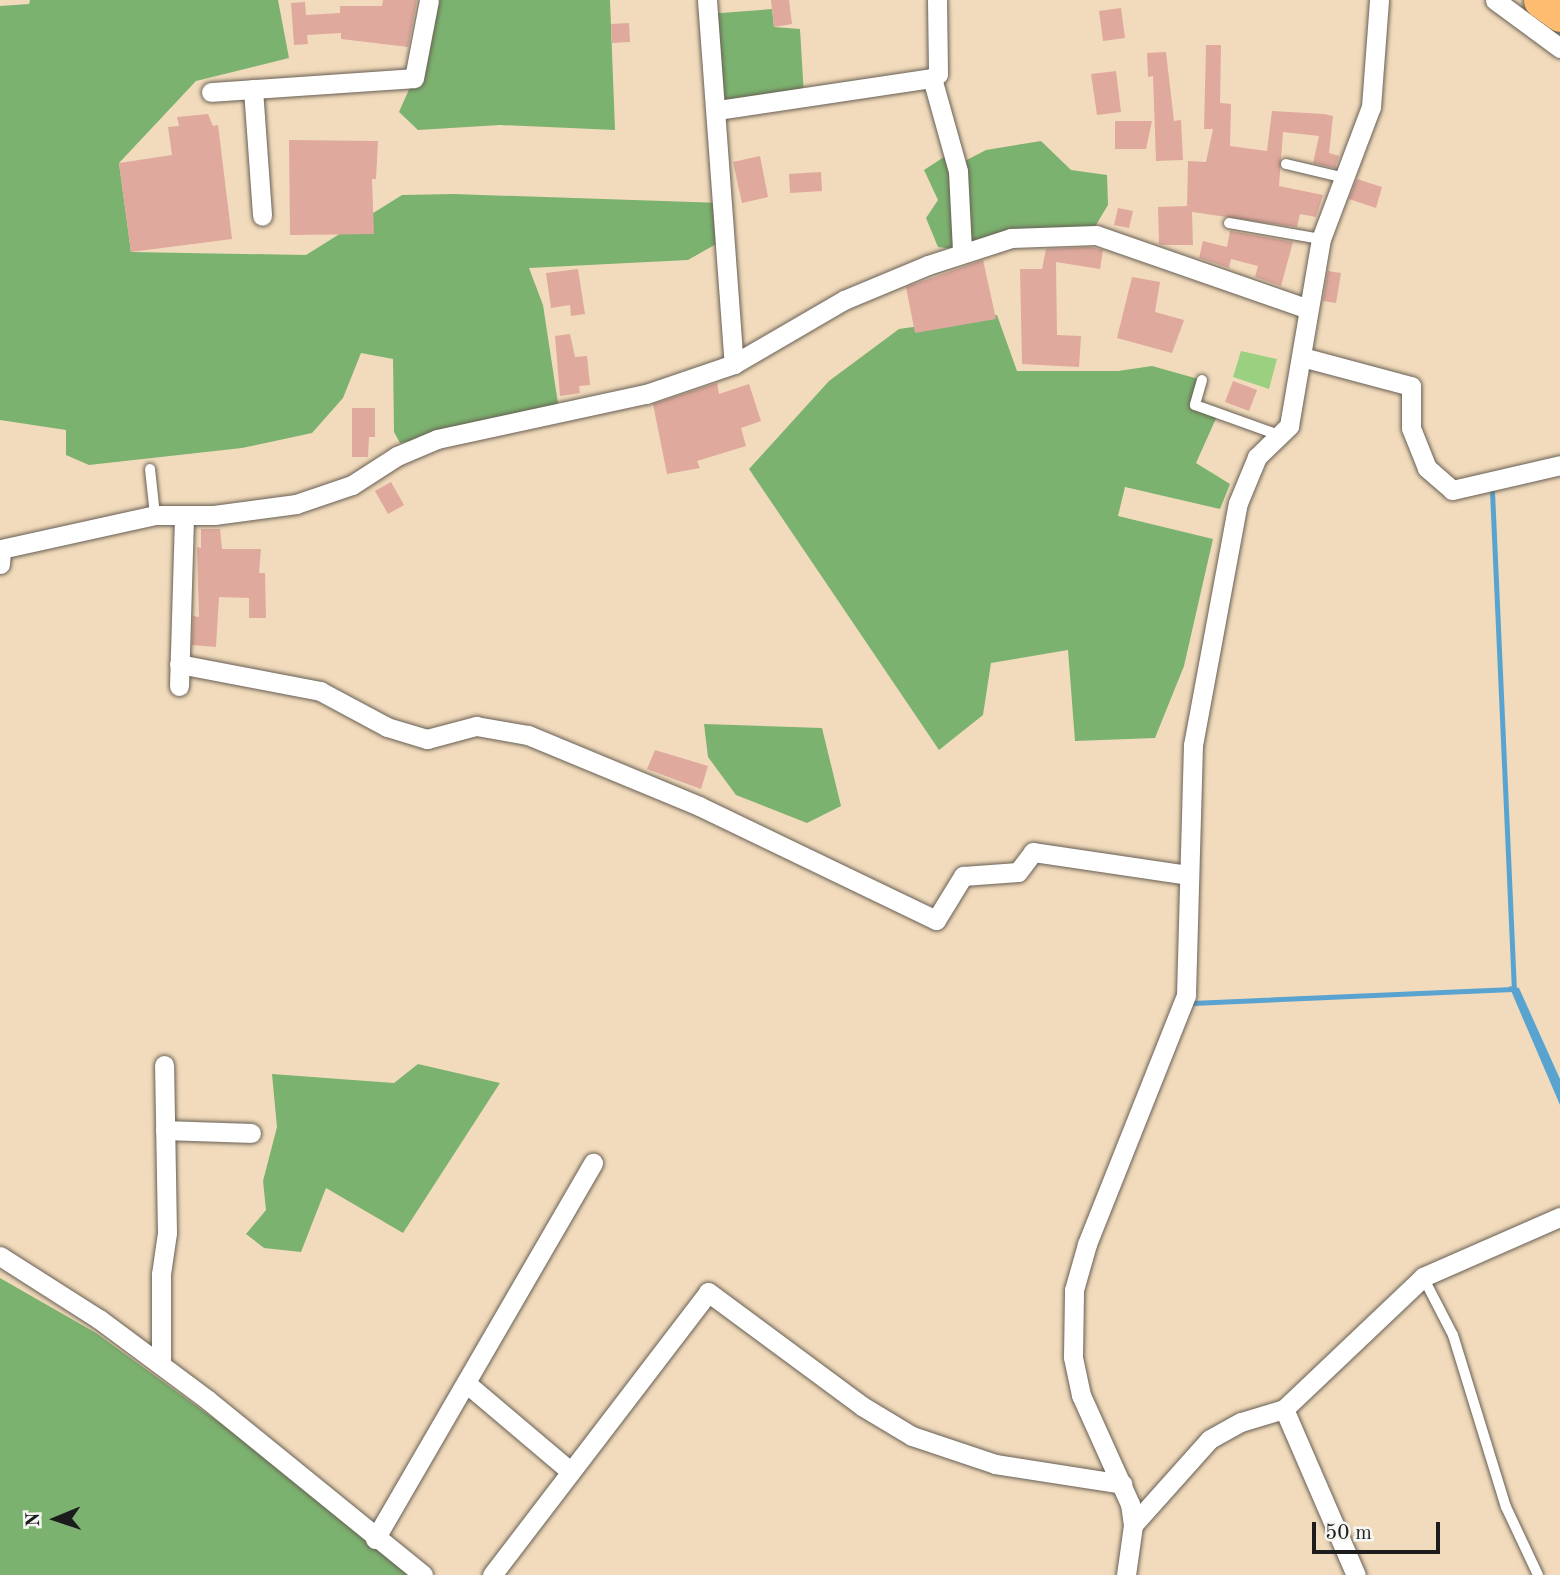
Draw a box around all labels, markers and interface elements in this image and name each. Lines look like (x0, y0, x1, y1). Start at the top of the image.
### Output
north arrow (21, 1484, 91, 1554)
scale bar (1315, 1508, 1443, 1552)
text: N (25, 1512, 44, 1527)
text: 50 m (1325, 1523, 1372, 1544)

